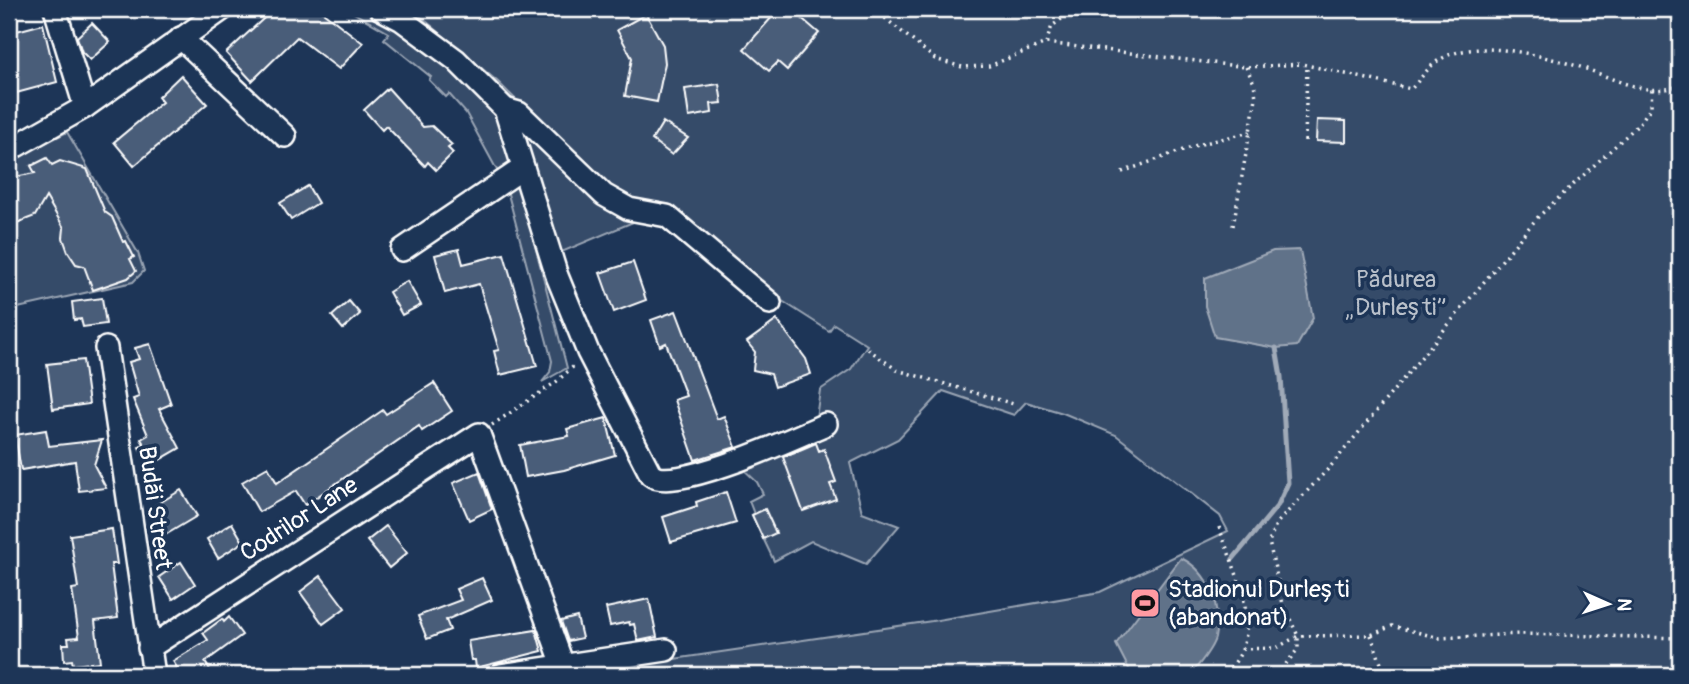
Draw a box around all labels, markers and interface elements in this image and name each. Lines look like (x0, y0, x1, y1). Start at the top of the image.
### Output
park label: Pădurea „Durlești” (1346, 265, 1446, 322)
street label: Budăi Street (132, 444, 178, 572)
street label: Codrilor Lane (235, 470, 363, 568)
north arrow (1574, 568, 1644, 638)
place label: Stadionul Durlești (abandonat) (1168, 575, 1349, 632)
sports icon: Stadionul Durlești (abandonat) (1128, 586, 1162, 620)
text: N (1612, 598, 1636, 612)

